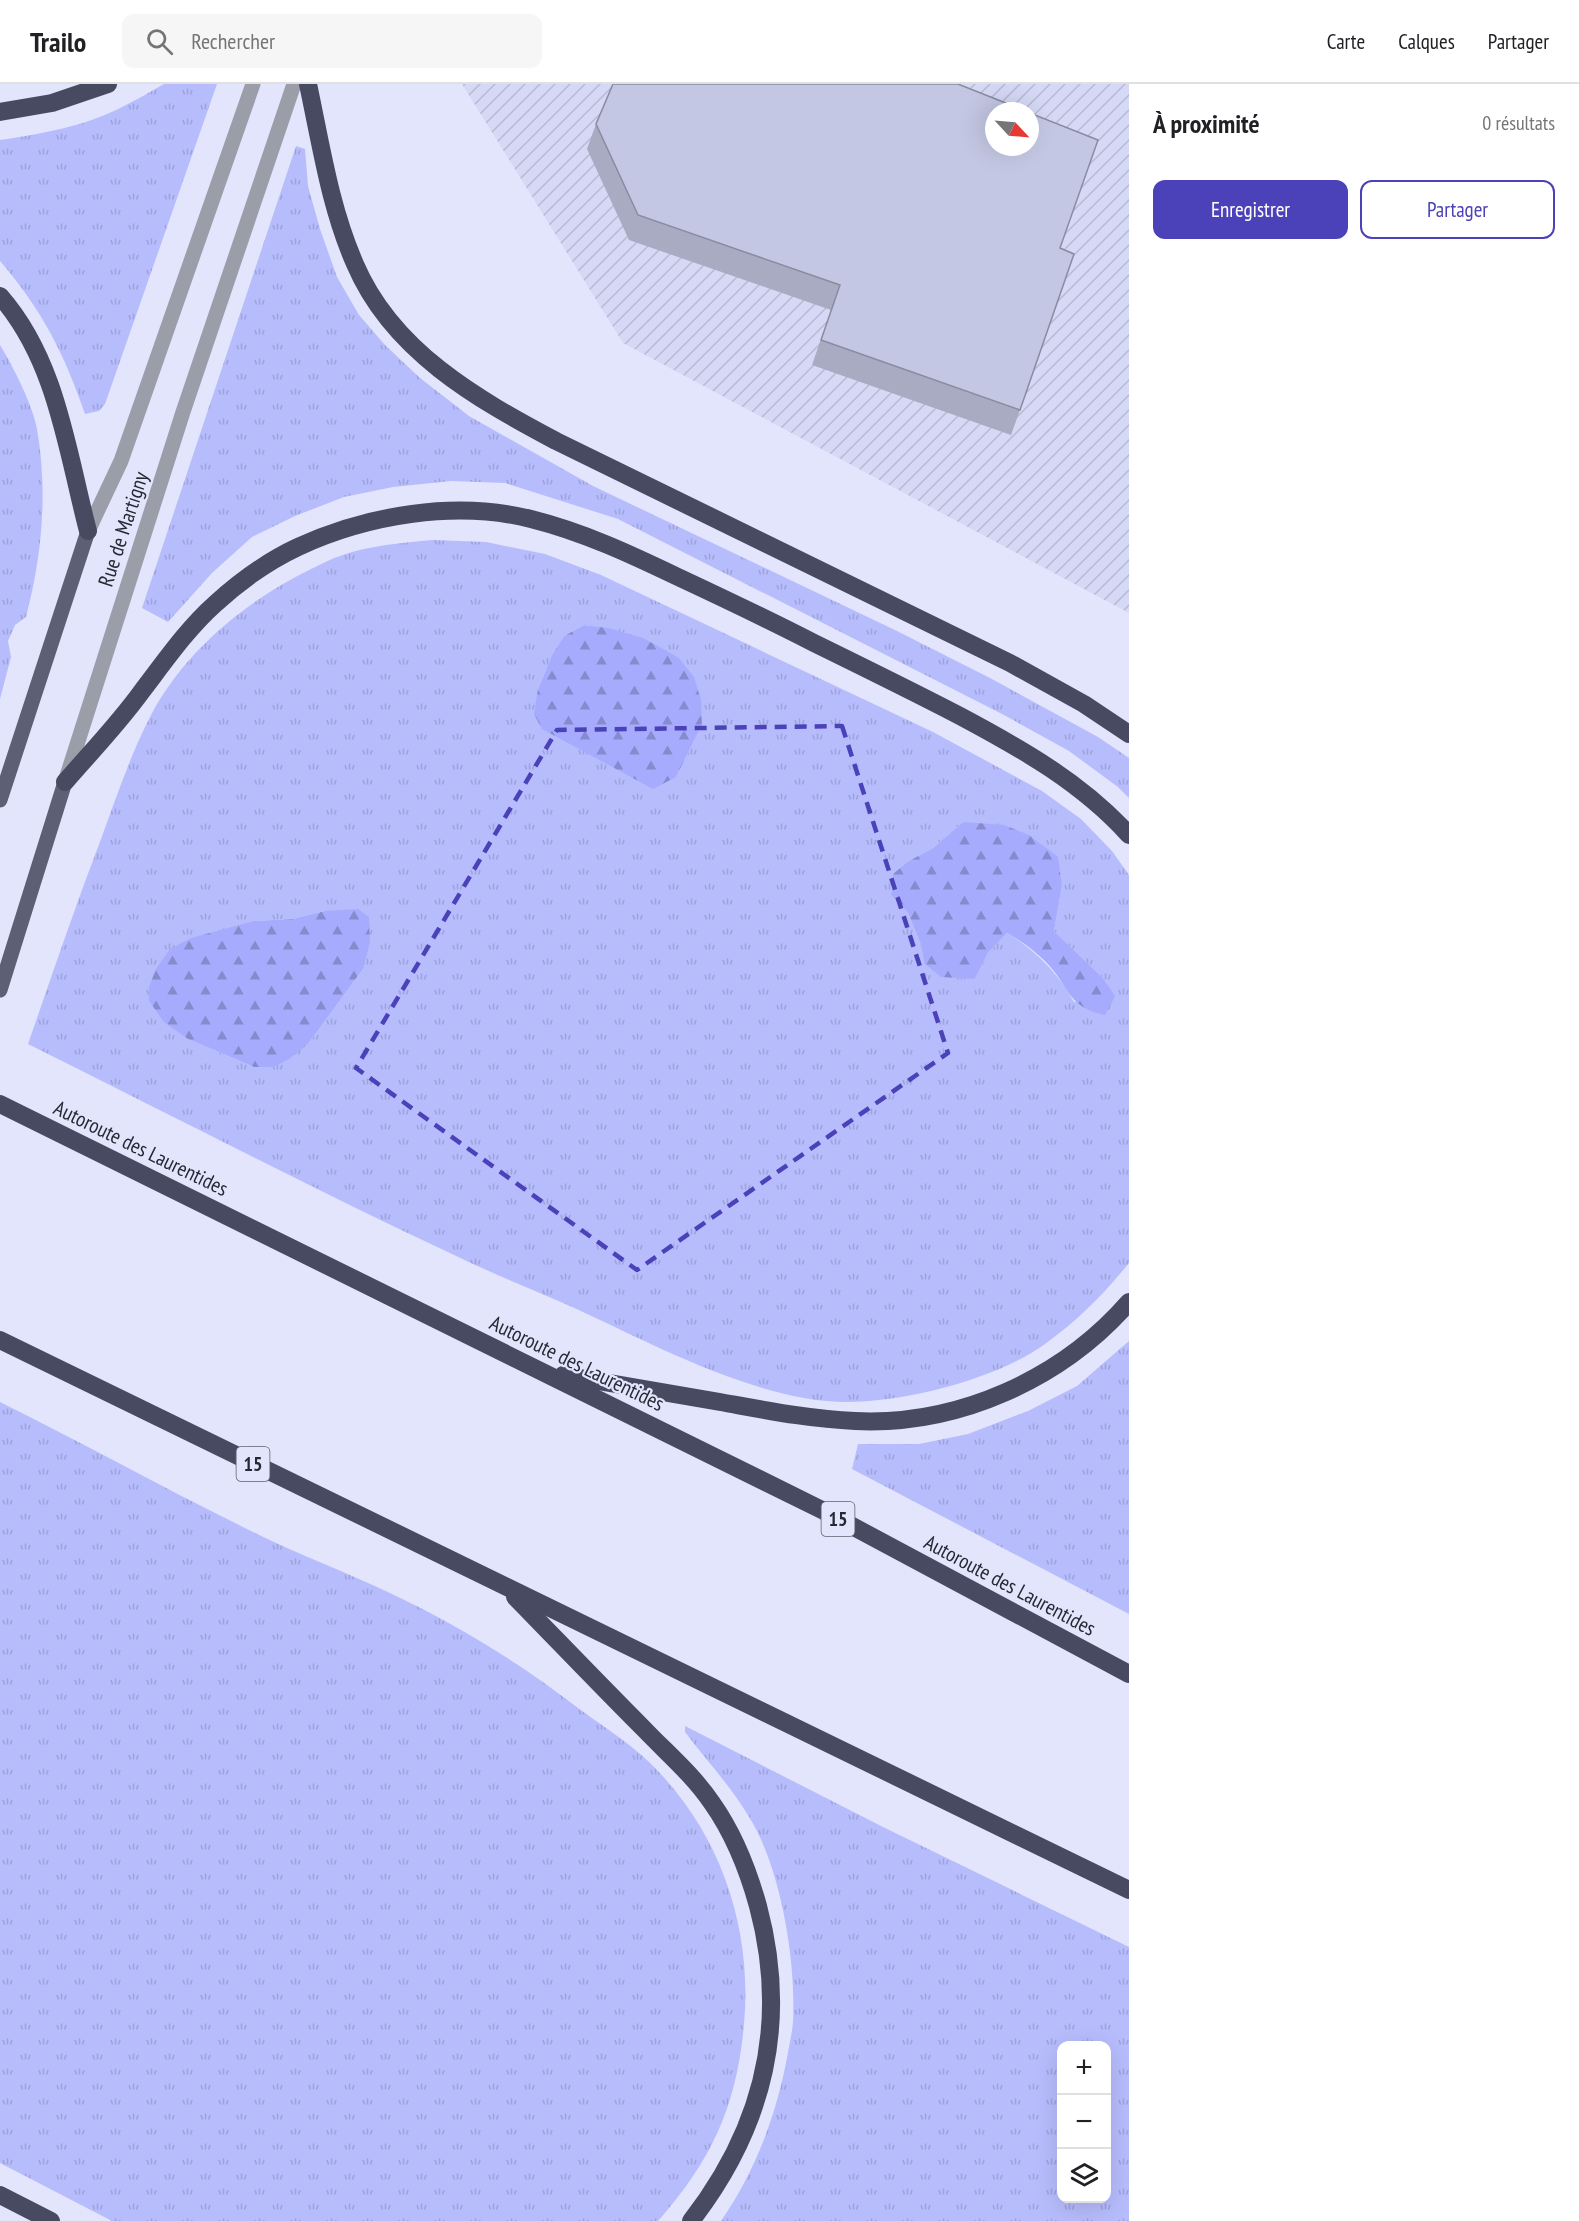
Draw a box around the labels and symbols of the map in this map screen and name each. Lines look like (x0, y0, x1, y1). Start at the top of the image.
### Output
north arrow (985, 102, 1039, 156)
street label: Rue de Martigny (92, 468, 154, 590)
street label: Autoroute des Laurentides (49, 1094, 233, 1202)
street label: Autoroute des Laurentides (485, 1309, 669, 1417)
road number: 15 (236, 1447, 270, 1481)
road number: 15 (822, 1502, 854, 1536)
street label: Autoroute des Laurentides (920, 1528, 1100, 1642)

